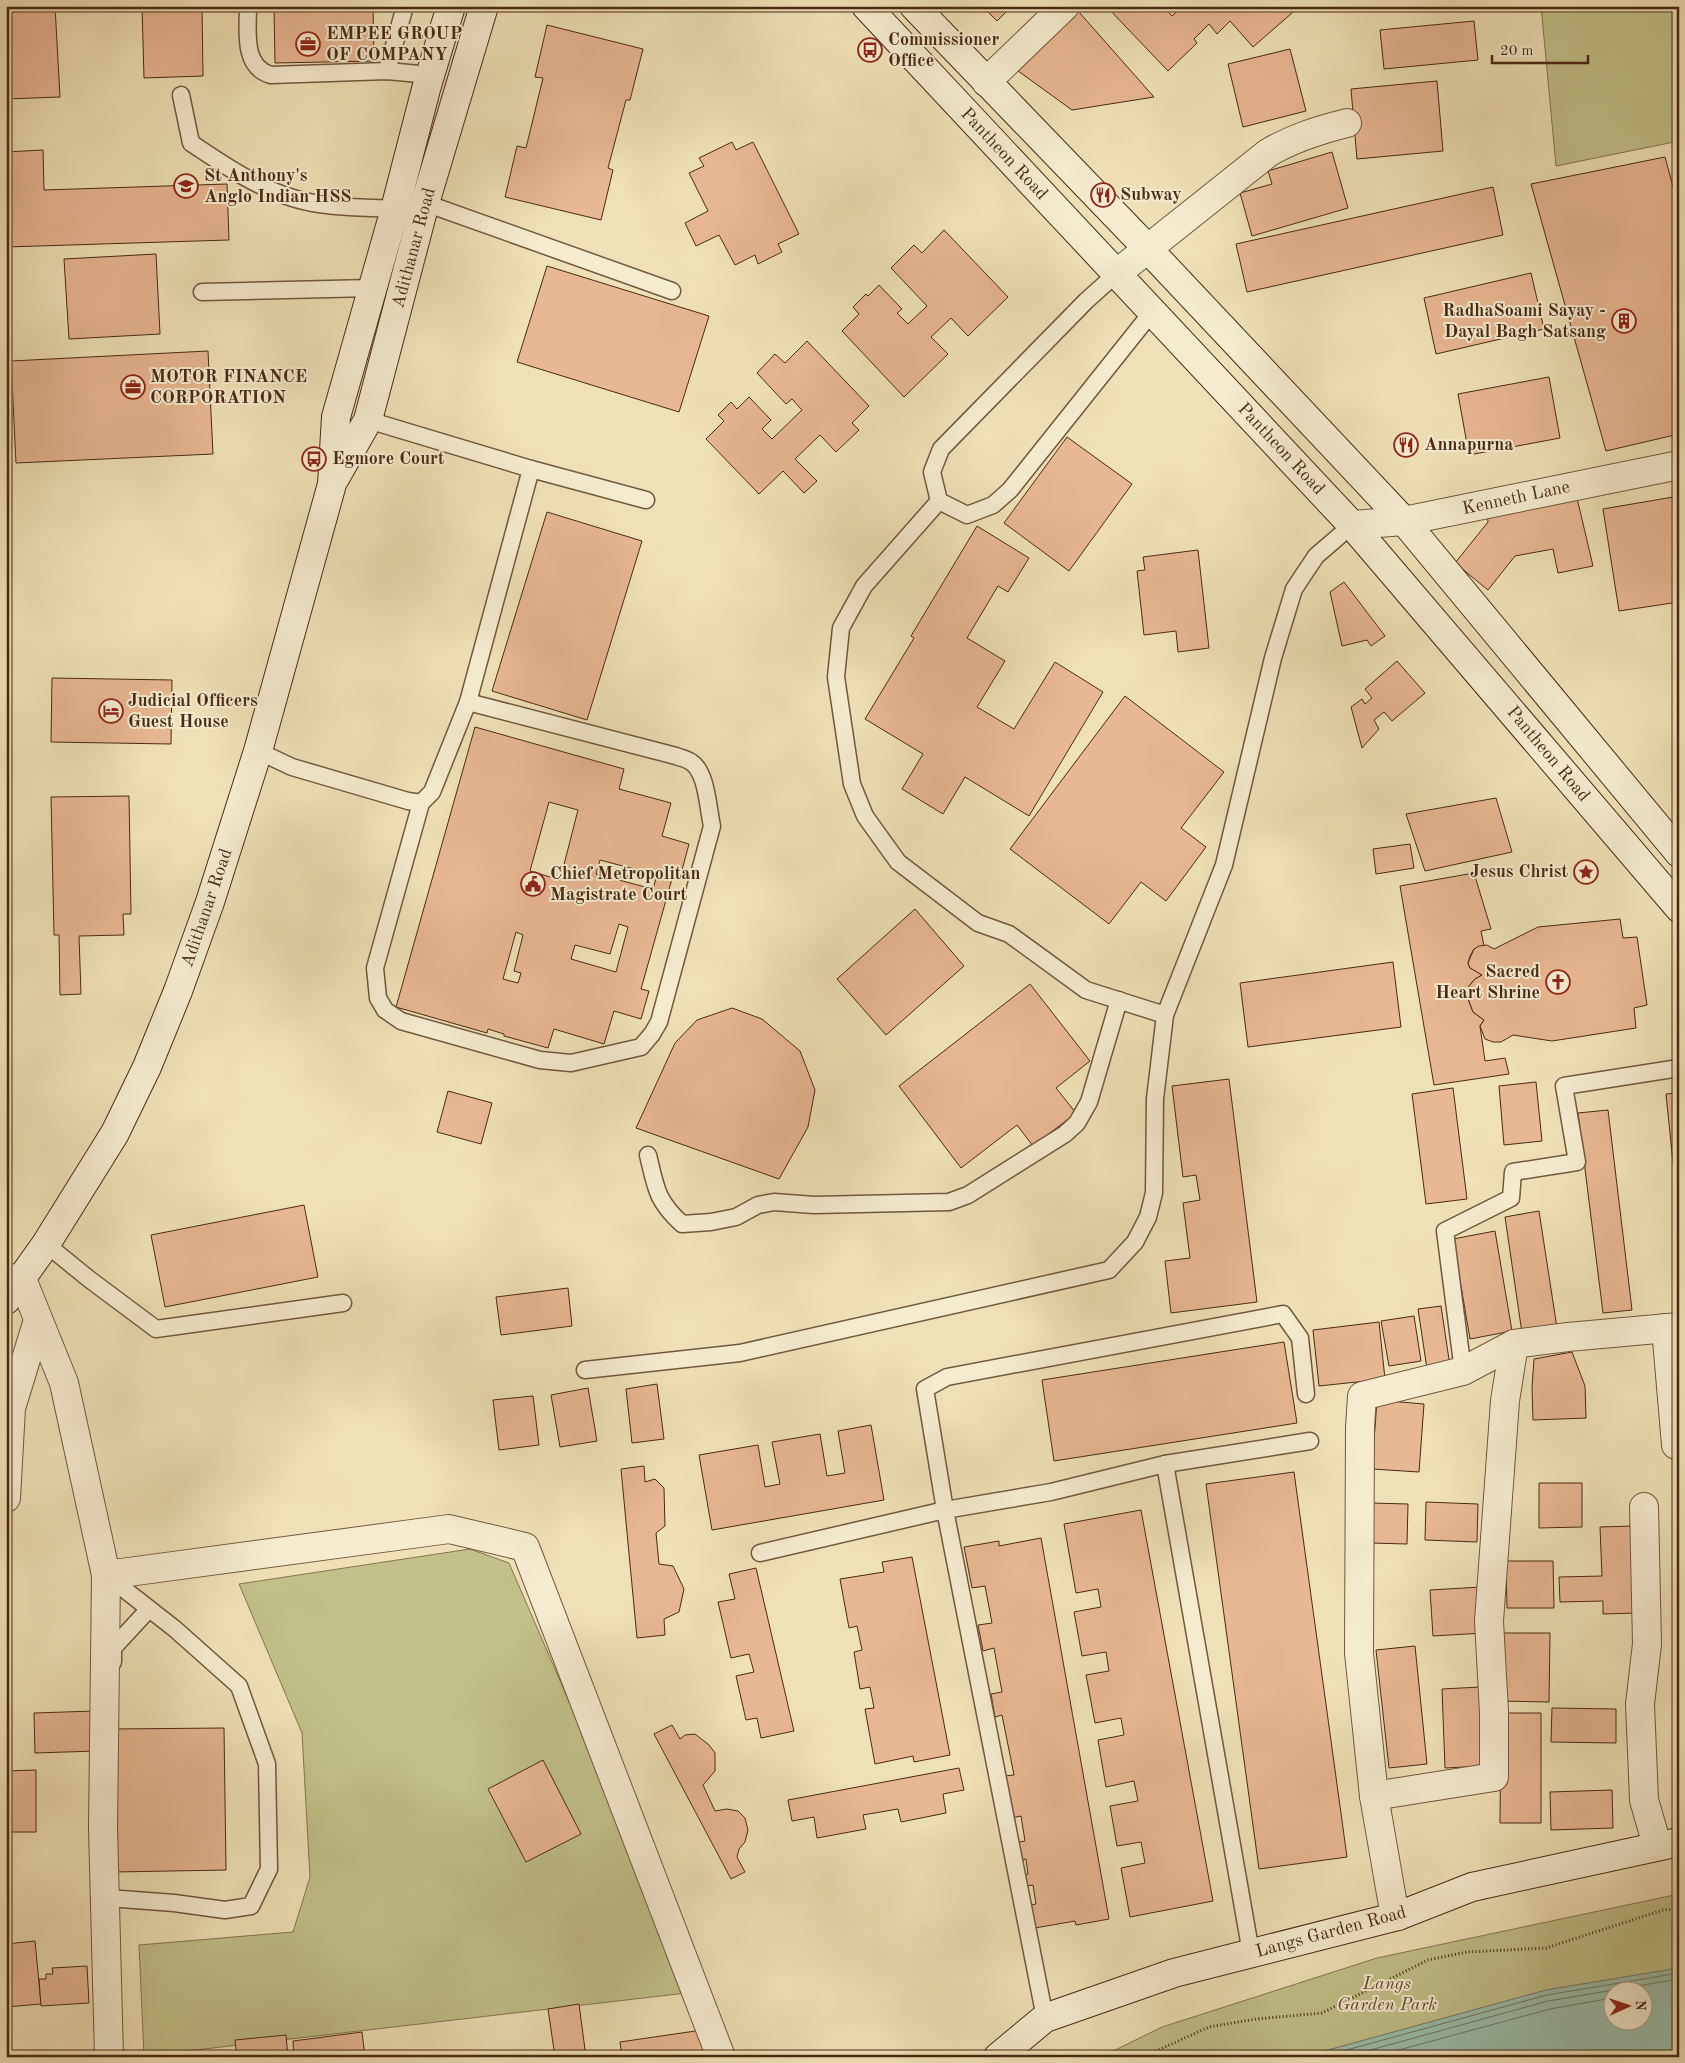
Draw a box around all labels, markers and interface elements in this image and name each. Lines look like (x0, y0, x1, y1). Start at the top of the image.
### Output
place label: EMPEE GROUP OF COMPANY (326, 25, 462, 64)
office icon: EMPEE GROUP OF COMPANY (295, 31, 321, 57)
place label: Commissioner Office (888, 31, 999, 70)
scale bar (1492, 32, 1589, 64)
bus stop icon: Commissioner Office (857, 37, 883, 63)
text: 20 m (1500, 44, 1534, 59)
street label: Pantheon Road (957, 105, 1051, 203)
place label: St Anthony's Anglo Indian HSS (204, 167, 352, 206)
school or university icon: St Anthony's Anglo Indian HSS (173, 173, 199, 199)
restaurant icon: Subway (1090, 182, 1116, 208)
street label: Adithanar Road (389, 186, 439, 310)
place label: Subway (1120, 186, 1182, 204)
place label: RadhaSoami Sayay - Dayal Bagh Satsang (1442, 302, 1606, 341)
building icon: RadhaSoami Sayay - Dayal Bagh Satsang (1611, 308, 1637, 334)
place label: MOTOR FINANCE CORPORATION (150, 368, 307, 407)
office icon: MOTOR FINANCE CORPORATION (120, 374, 146, 400)
street label: Pantheon Road (1234, 400, 1328, 498)
restaurant icon: Annapurna (1393, 432, 1419, 458)
place label: Annapurna (1424, 436, 1513, 454)
bus stop icon: Egmore Court (301, 446, 327, 472)
place label: Egmore Court (332, 450, 445, 468)
street label: Kenneth Lane (1460, 478, 1572, 518)
place label: Judicial Officers Guest House (128, 692, 258, 731)
hotel icon: Judicial Officers Guest House (98, 698, 124, 724)
street label: Pantheon Road (1503, 703, 1593, 805)
street label: Adithanar Road (178, 846, 236, 970)
place icon: Jesus Christ (1573, 859, 1599, 885)
place label: Jesus Christ (1470, 863, 1568, 881)
place label: Chief Metropolitan Magistrate Court (550, 865, 701, 904)
public building icon: Chief Metropolitan Magistrate Court (520, 871, 546, 897)
place label: Sacred Heart Shrine (1435, 963, 1540, 1002)
church icon: Sacred Heart Shrine (1545, 969, 1571, 995)
street label: Langs Garden Road (1254, 1903, 1408, 1961)
park label: Langs Garden Park (1337, 1975, 1437, 2014)
north arrow (1602, 1980, 1652, 2030)
text: N (1633, 2000, 1647, 2011)

